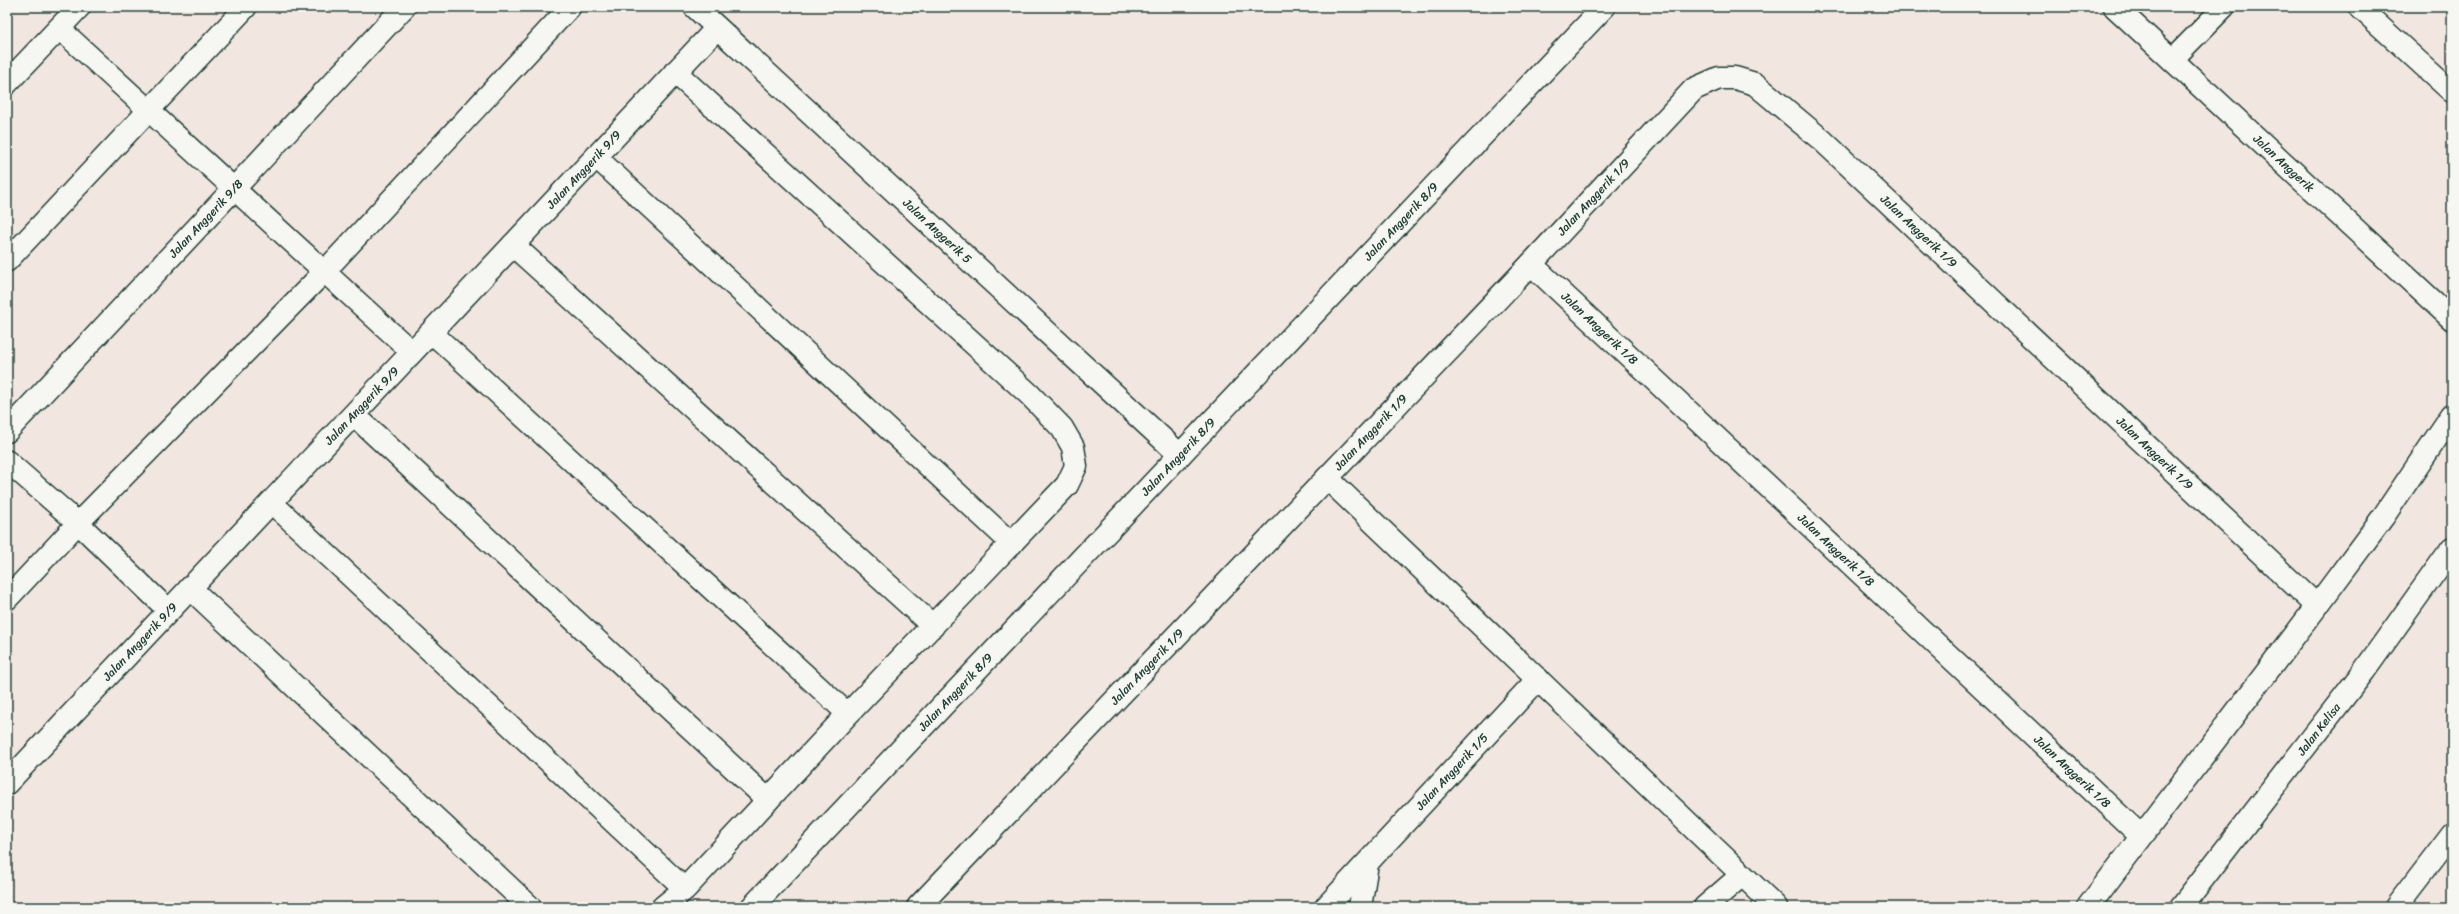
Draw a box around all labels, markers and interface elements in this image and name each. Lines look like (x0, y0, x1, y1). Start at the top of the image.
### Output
street label: Jalan Anggerik 9/9 (540, 125, 627, 215)
street label: Jalan Anggerik (2247, 128, 2320, 198)
street label: Jalan Anggerik 1/9 (1551, 153, 1635, 242)
street label: Jalan Anggerik 9/8 (162, 174, 249, 264)
street label: Jalan Anggerik 8/9 (1357, 177, 1444, 267)
street label: Jalan Anggerik 1/9 (1874, 188, 1963, 273)
street label: Jalan Anggerik 5 (897, 192, 977, 269)
street label: Jalan Anggerik 1/8 (1555, 286, 1643, 370)
street label: Jalan Anggerik 9/9 (318, 361, 405, 451)
street label: Jalan Anggerik 1/9 (1328, 389, 1413, 477)
street label: Jalan Anggerik 1/9 (2110, 410, 2199, 495)
street label: Jalan Anggerik 8/9 (1135, 412, 1221, 502)
street label: Jalan Anggerik 1/8 (1791, 507, 1880, 592)
street label: Jalan Anggerik 9/9 (96, 597, 183, 687)
street label: Jalan Anggerik 1/9 (1104, 623, 1189, 711)
street label: Jalan Anggerik 8/9 (912, 648, 998, 737)
street label: Jalan Kelisa (2291, 697, 2347, 761)
street label: Jalan Anggerik 1/5 (1409, 728, 1494, 816)
street label: Jalan Anggerik 1/8 (2028, 729, 2116, 814)

